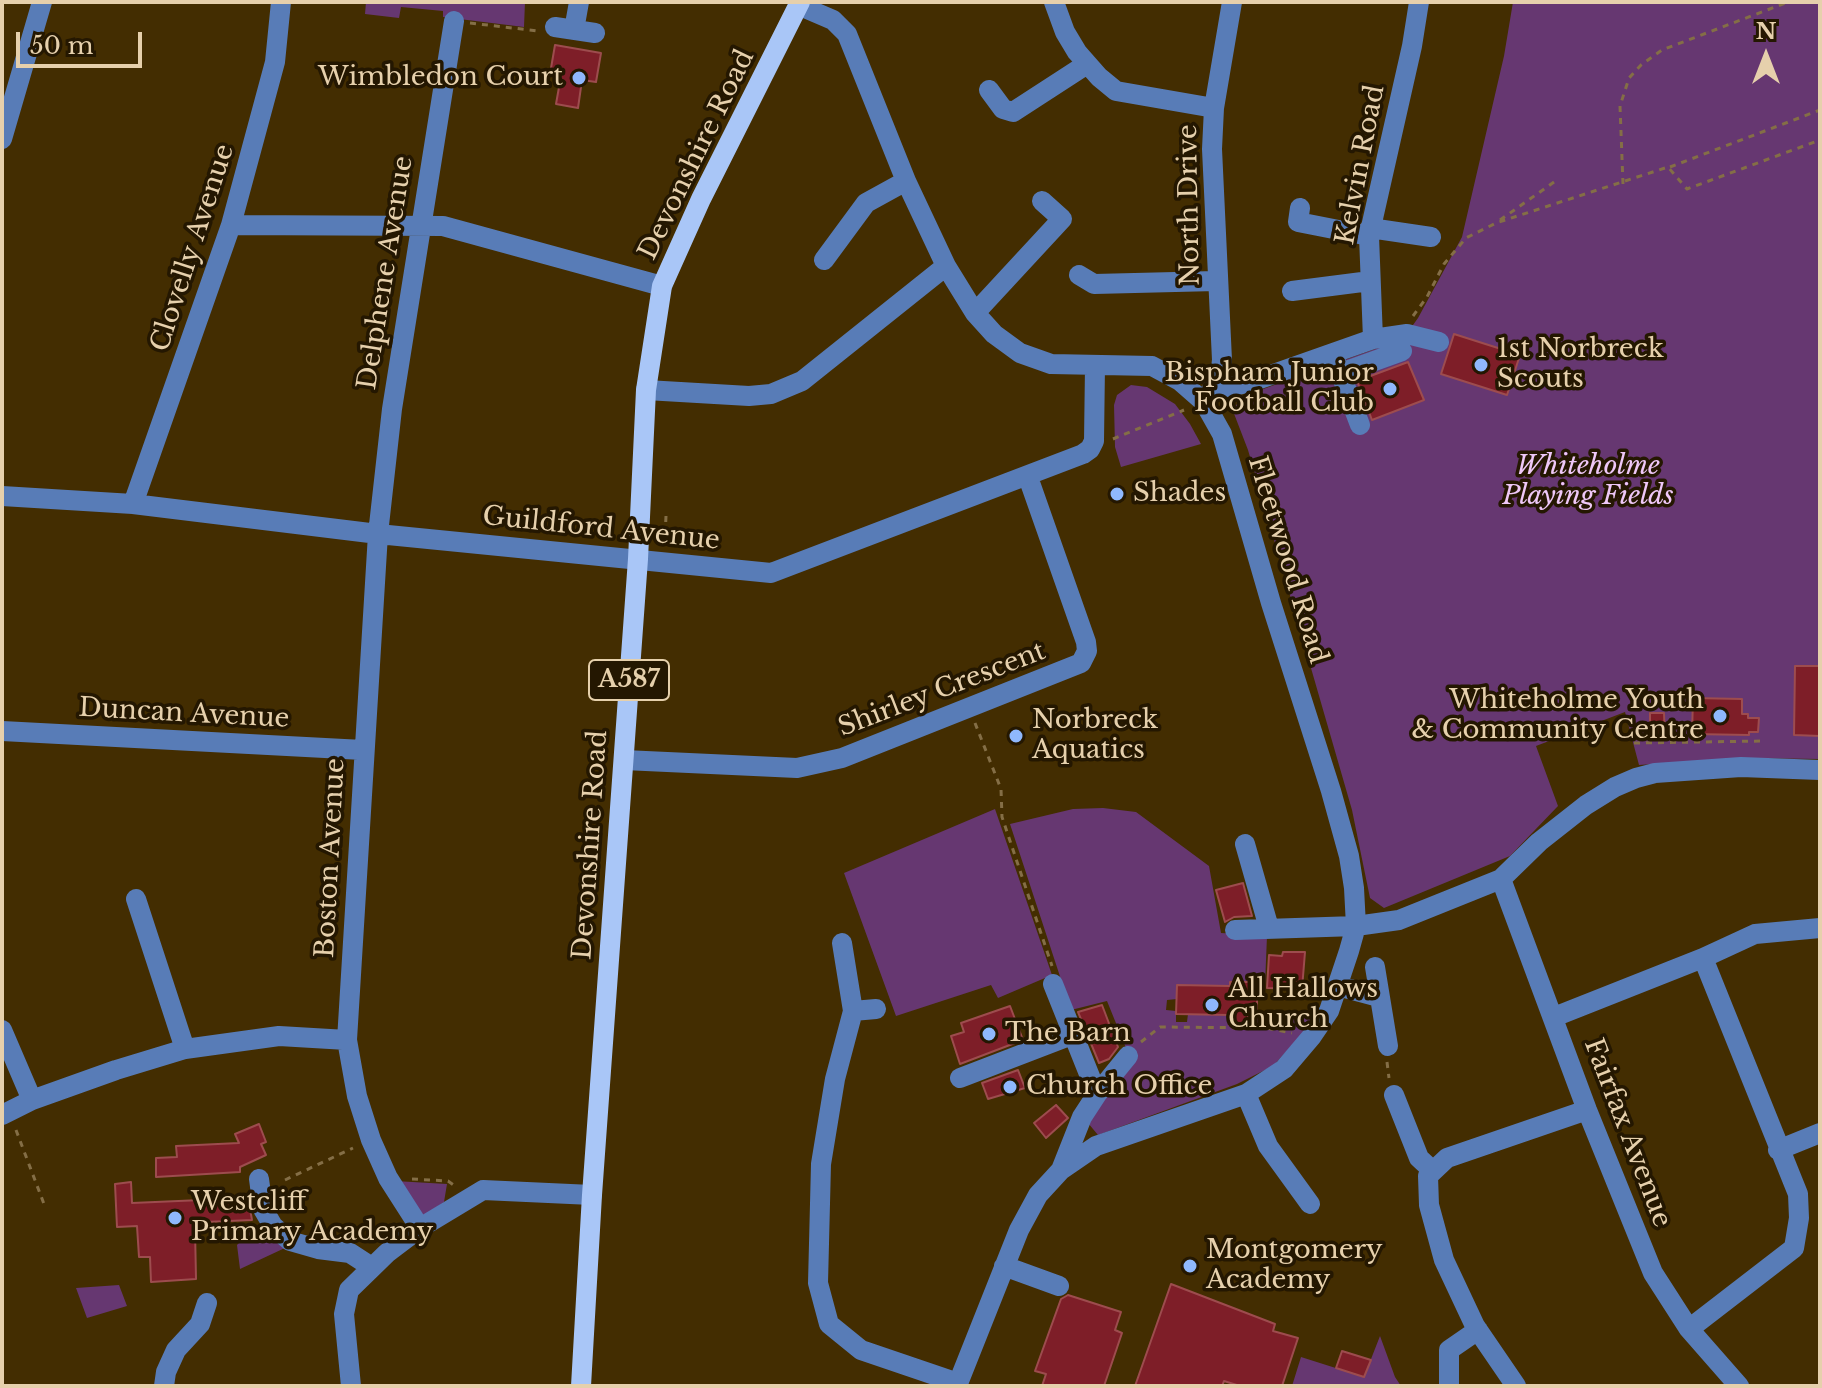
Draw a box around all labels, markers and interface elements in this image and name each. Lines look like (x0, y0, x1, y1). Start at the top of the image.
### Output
scale bar (20, 16, 146, 66)
north arrow (1726, 16, 1806, 96)
text: N (1756, 18, 1776, 45)
text: 50 m (30, 31, 93, 60)
street label: Devonshire Road (633, 45, 761, 265)
place label: Wimbledon Court (318, 62, 563, 94)
marker: Wimbledon Court (570, 69, 588, 87)
street label: Kelvin Road (1330, 82, 1392, 248)
street label: North Drive (1173, 124, 1207, 286)
street label: Clovelly Avenue (145, 141, 241, 355)
street label: Delphene Avenue (352, 154, 420, 392)
place label: 1st Norbreck Scouts (1497, 334, 1664, 396)
marker: 1st Norbreck Scouts (1472, 356, 1490, 374)
place label: Bispham Junior Football Club (1165, 358, 1374, 420)
marker: Bispham Junior Football Club (1381, 380, 1399, 398)
park label: Whiteholme Playing Fields (1502, 451, 1674, 512)
street label: Fleetwood Road (1241, 452, 1333, 668)
place label: Shades (1133, 478, 1226, 510)
marker: Shades (1108, 485, 1126, 503)
street label: Guildford Avenue (481, 501, 721, 557)
street label: Shirley Crescent (834, 636, 1050, 744)
road number: A587 (589, 660, 669, 700)
place label: Whiteholme Youth & Community Centre (1411, 685, 1704, 746)
street label: Duncan Avenue (78, 693, 290, 735)
place label: Norbreck Aquatics (1032, 705, 1158, 766)
marker: Whiteholme Youth & Community Centre (1711, 707, 1729, 725)
marker: Norbreck Aquatics (1007, 727, 1025, 745)
street label: Devonshire Road (567, 729, 615, 961)
street label: Boston Avenue (310, 757, 352, 959)
place label: All Hallows Church (1228, 974, 1378, 1036)
marker: All Hallows Church (1203, 996, 1221, 1014)
place label: The Barn (1005, 1018, 1131, 1050)
marker: The Barn (980, 1025, 998, 1043)
street label: Fairfax Avenue (1577, 1034, 1677, 1232)
place label: Church Office (1026, 1071, 1212, 1103)
marker: Church Office (1001, 1078, 1019, 1096)
place label: Westcliff Primary Academy (191, 1187, 433, 1248)
marker: Westcliff Primary Academy (166, 1209, 184, 1227)
place label: Montgomery Academy (1206, 1235, 1383, 1296)
marker: Montgomery Academy (1181, 1257, 1199, 1275)

